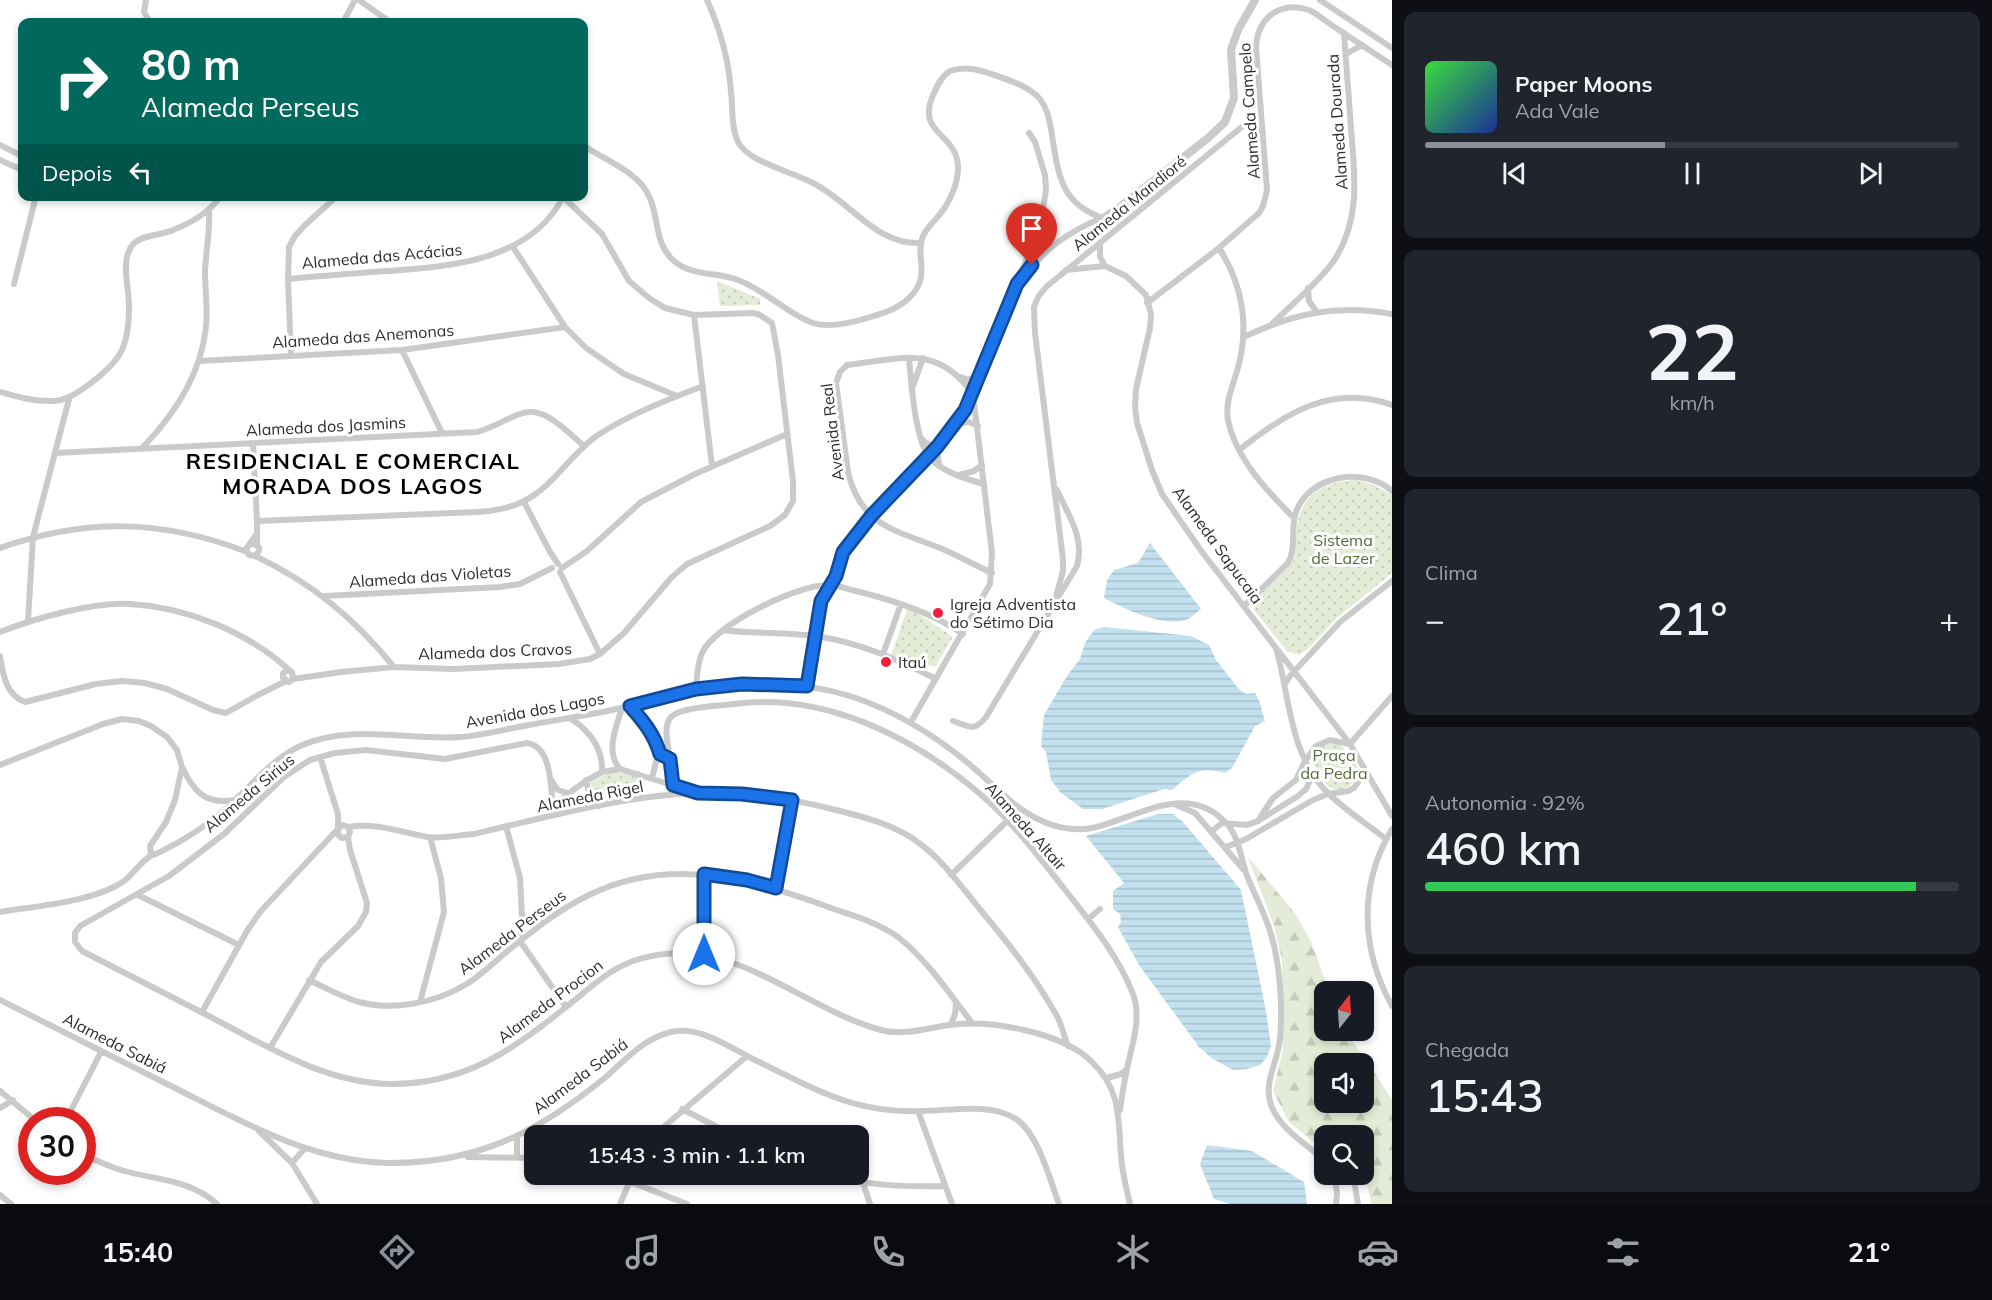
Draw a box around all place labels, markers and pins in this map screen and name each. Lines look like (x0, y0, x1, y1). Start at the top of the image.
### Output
pin (1006, 203, 1057, 265)
place label: Igreja Adventista do Sétimo Dia (950, 594, 1076, 632)
marker: Igreja Adventista do Sétimo Dia (931, 606, 945, 620)
place label: Itaú (898, 652, 927, 672)
marker: Itaú (879, 655, 893, 669)

